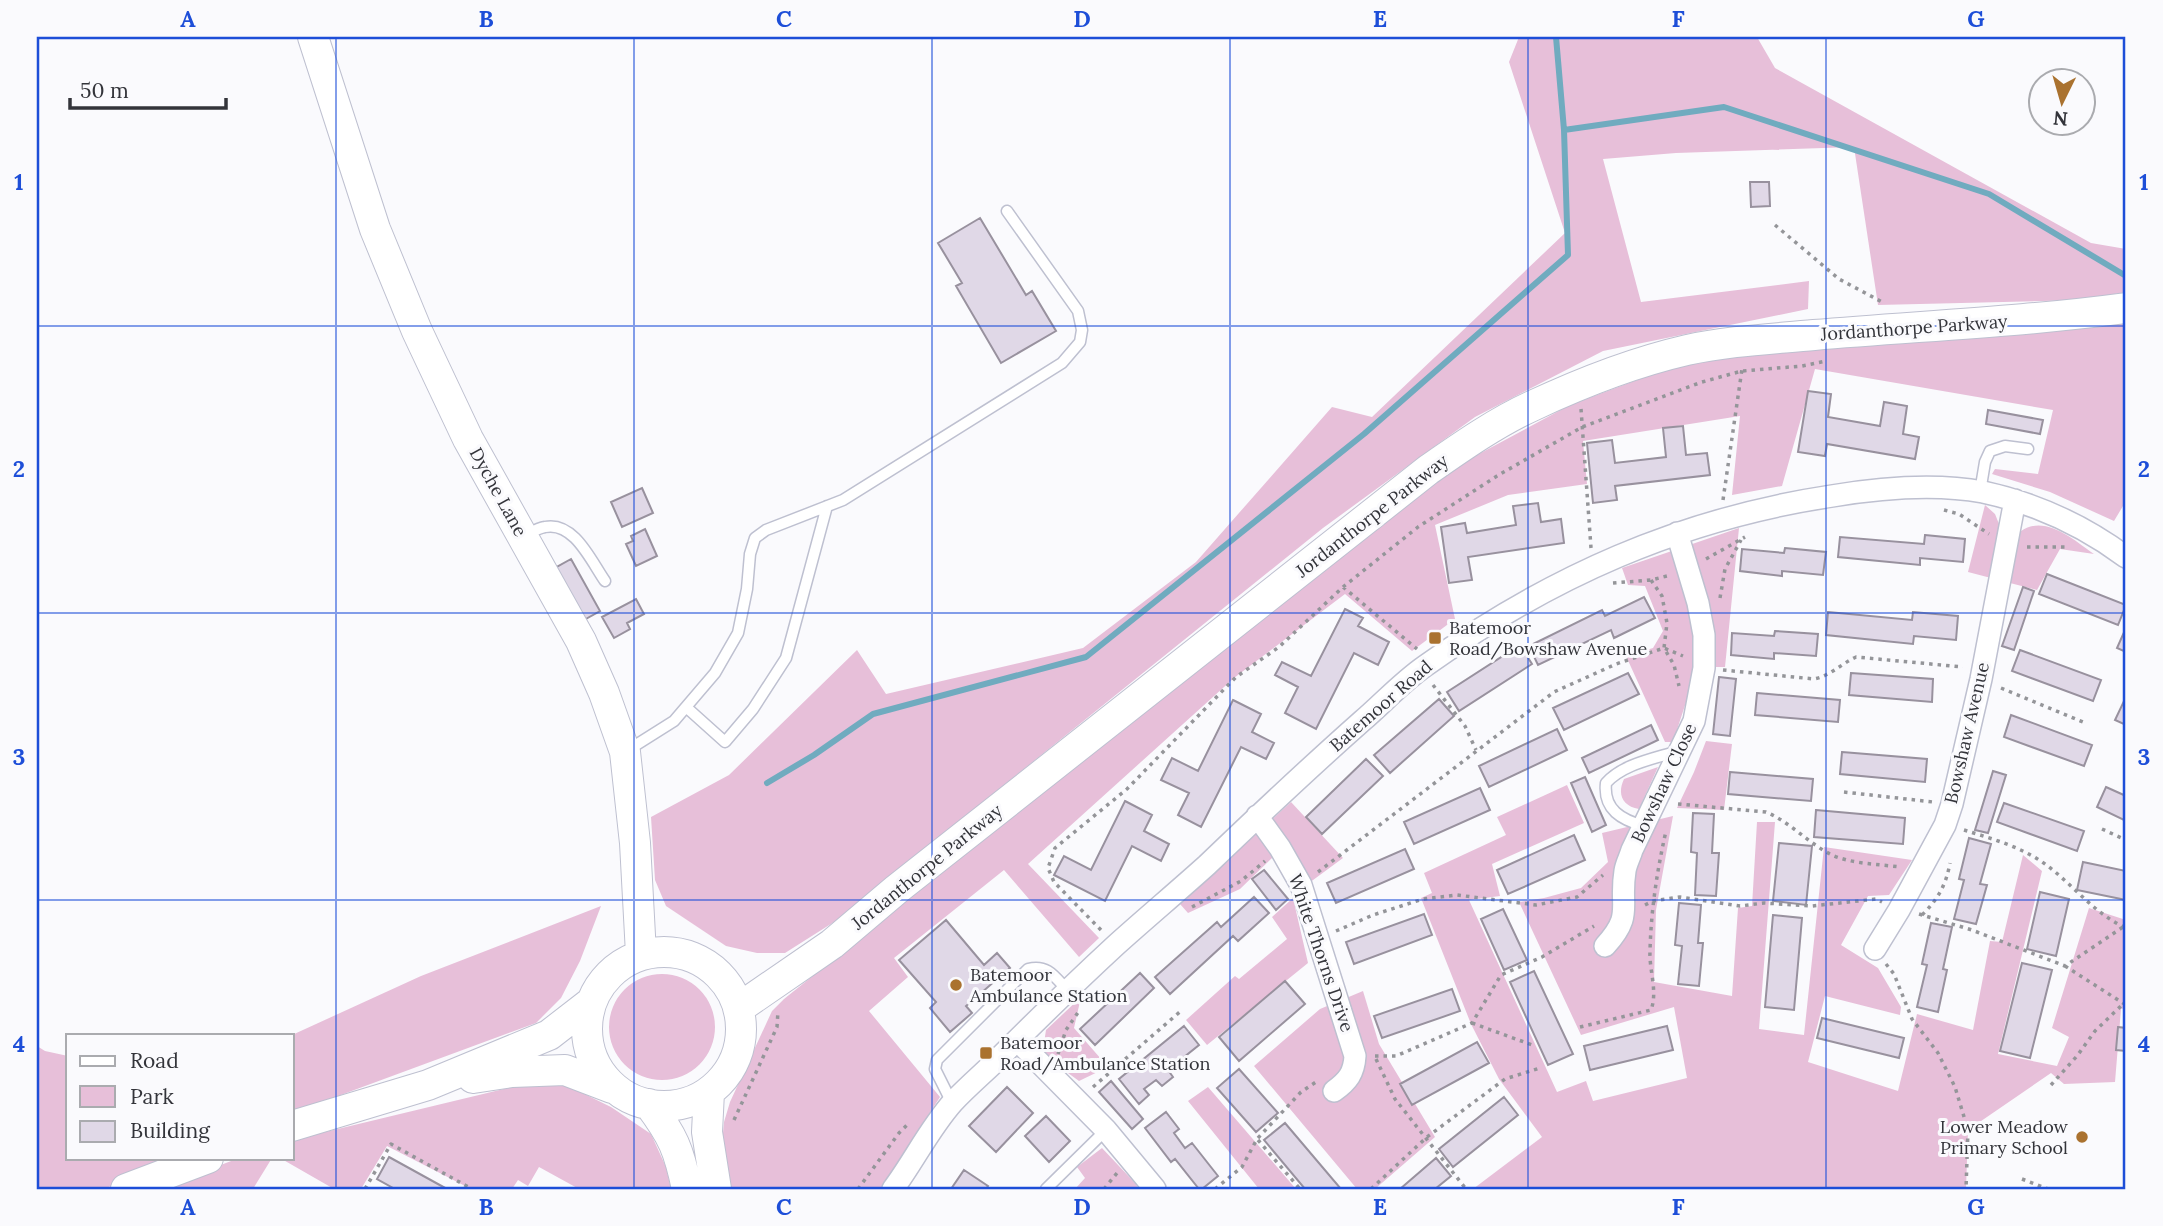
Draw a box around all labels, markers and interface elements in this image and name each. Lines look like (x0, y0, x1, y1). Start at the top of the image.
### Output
text: A (180, 4, 196, 33)
text: B (478, 4, 494, 33)
text: C (776, 4, 792, 33)
text: D (1073, 4, 1091, 33)
text: E (1373, 4, 1387, 33)
text: F (1671, 4, 1685, 33)
text: G (1967, 4, 1985, 33)
scale bar (70, 66, 226, 110)
north arrow (2026, 66, 2096, 136)
text: 50 m (80, 77, 129, 104)
text: N (2052, 106, 2069, 132)
text: 1 (14, 167, 24, 196)
text: 1 (2139, 167, 2149, 196)
street label: Jordanthorpe Parkway (1819, 309, 2009, 346)
street label: Dyche Lane (465, 443, 532, 541)
street label: Jordanthorpe Parkway (1290, 449, 1453, 583)
text: 2 (13, 454, 25, 483)
text: 2 (2138, 454, 2150, 483)
place label: Batemoor Road/Bowshaw Avenue (1449, 616, 1647, 660)
marker: Batemoor Road/Bowshaw Avenue (1427, 630, 1443, 646)
street label: Batemoor Road (1325, 655, 1437, 756)
street label: Bowshaw Avenue (1939, 660, 1994, 806)
street label: Bowshaw Close (1626, 719, 1701, 846)
text: 3 (13, 742, 25, 771)
text: 3 (2138, 742, 2150, 771)
street label: Jordanthorpe Parkway (846, 798, 1007, 935)
street label: White Thorns Drive (1284, 871, 1359, 1035)
place label: Batemoor Ambulance Station (969, 963, 1127, 1007)
marker: Batemoor Ambulance Station (948, 977, 964, 993)
text: 4 (13, 1029, 25, 1058)
text: 4 (2138, 1029, 2150, 1058)
place label: Batemoor Road/Ambulance Station (1000, 1031, 1210, 1075)
legend (66, 1034, 294, 1160)
marker: Batemoor Road/Ambulance Station (978, 1045, 994, 1061)
text: Road (130, 1047, 179, 1074)
text: Park (130, 1083, 174, 1110)
place label: Lower Meadow Primary School (1940, 1115, 2069, 1159)
text: Building (130, 1117, 210, 1144)
marker: Lower Meadow Primary School (2074, 1129, 2090, 1145)
text: A (180, 1192, 196, 1221)
text: B (478, 1192, 494, 1221)
text: C (776, 1192, 792, 1221)
text: D (1073, 1192, 1091, 1221)
text: E (1373, 1192, 1387, 1221)
text: F (1671, 1192, 1685, 1221)
text: G (1967, 1192, 1985, 1221)

